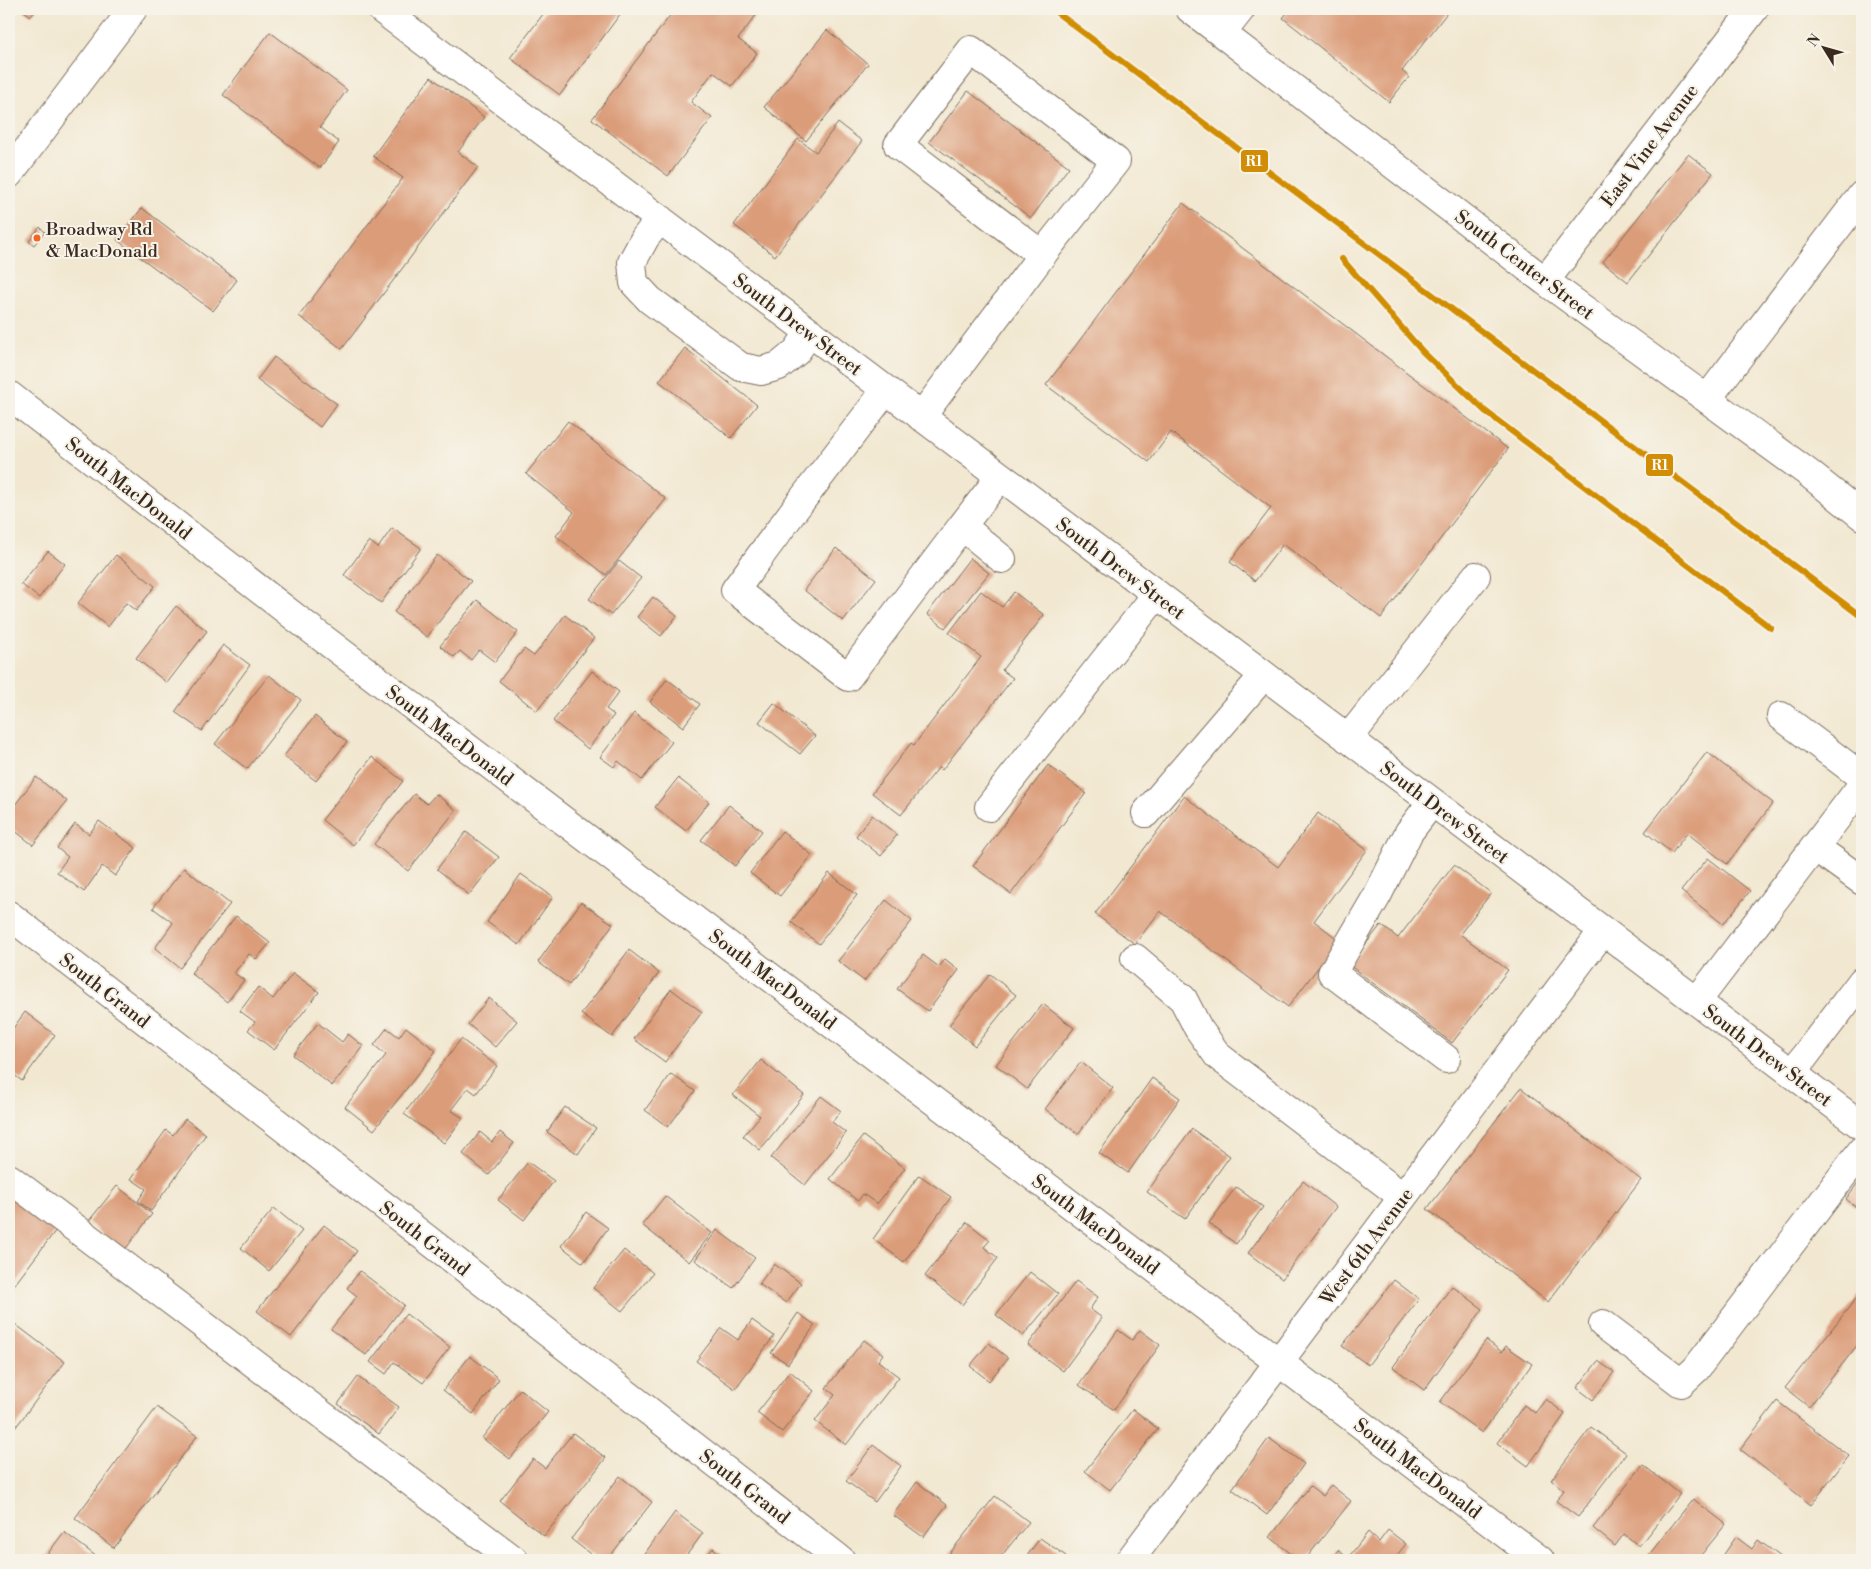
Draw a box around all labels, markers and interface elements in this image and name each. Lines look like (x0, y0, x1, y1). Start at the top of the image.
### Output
north arrow (1798, 22, 1848, 72)
text: N (1804, 31, 1825, 51)
street label: East Vine Avenue (1596, 79, 1704, 212)
line badge: R1 (1240, 149, 1269, 173)
text: R1 (1245, 153, 1263, 171)
street label: South Center Street (1450, 205, 1599, 325)
place label: Broadway Rd & MacDonald (45, 218, 158, 263)
marker: Broadway Rd & MacDonald (32, 233, 42, 243)
street label: South Drew Street (728, 268, 867, 381)
street label: South MacDonald (61, 432, 196, 546)
line badge: R1 (1645, 453, 1674, 477)
text: R1 (1651, 457, 1669, 475)
street label: South Drew Street (1051, 512, 1190, 625)
street label: South MacDonald (381, 680, 518, 792)
street label: South Drew Street (1375, 756, 1514, 869)
street label: South MacDonald (704, 924, 841, 1036)
street label: South Grand (54, 948, 155, 1034)
street label: South Drew Street (1698, 999, 1837, 1112)
street label: South MacDonald (1027, 1169, 1164, 1281)
street label: West 6th Avenue (1314, 1183, 1419, 1311)
street label: South Grand (374, 1196, 475, 1282)
street label: South MacDonald (1349, 1413, 1486, 1525)
street label: South Grand (694, 1444, 795, 1530)

